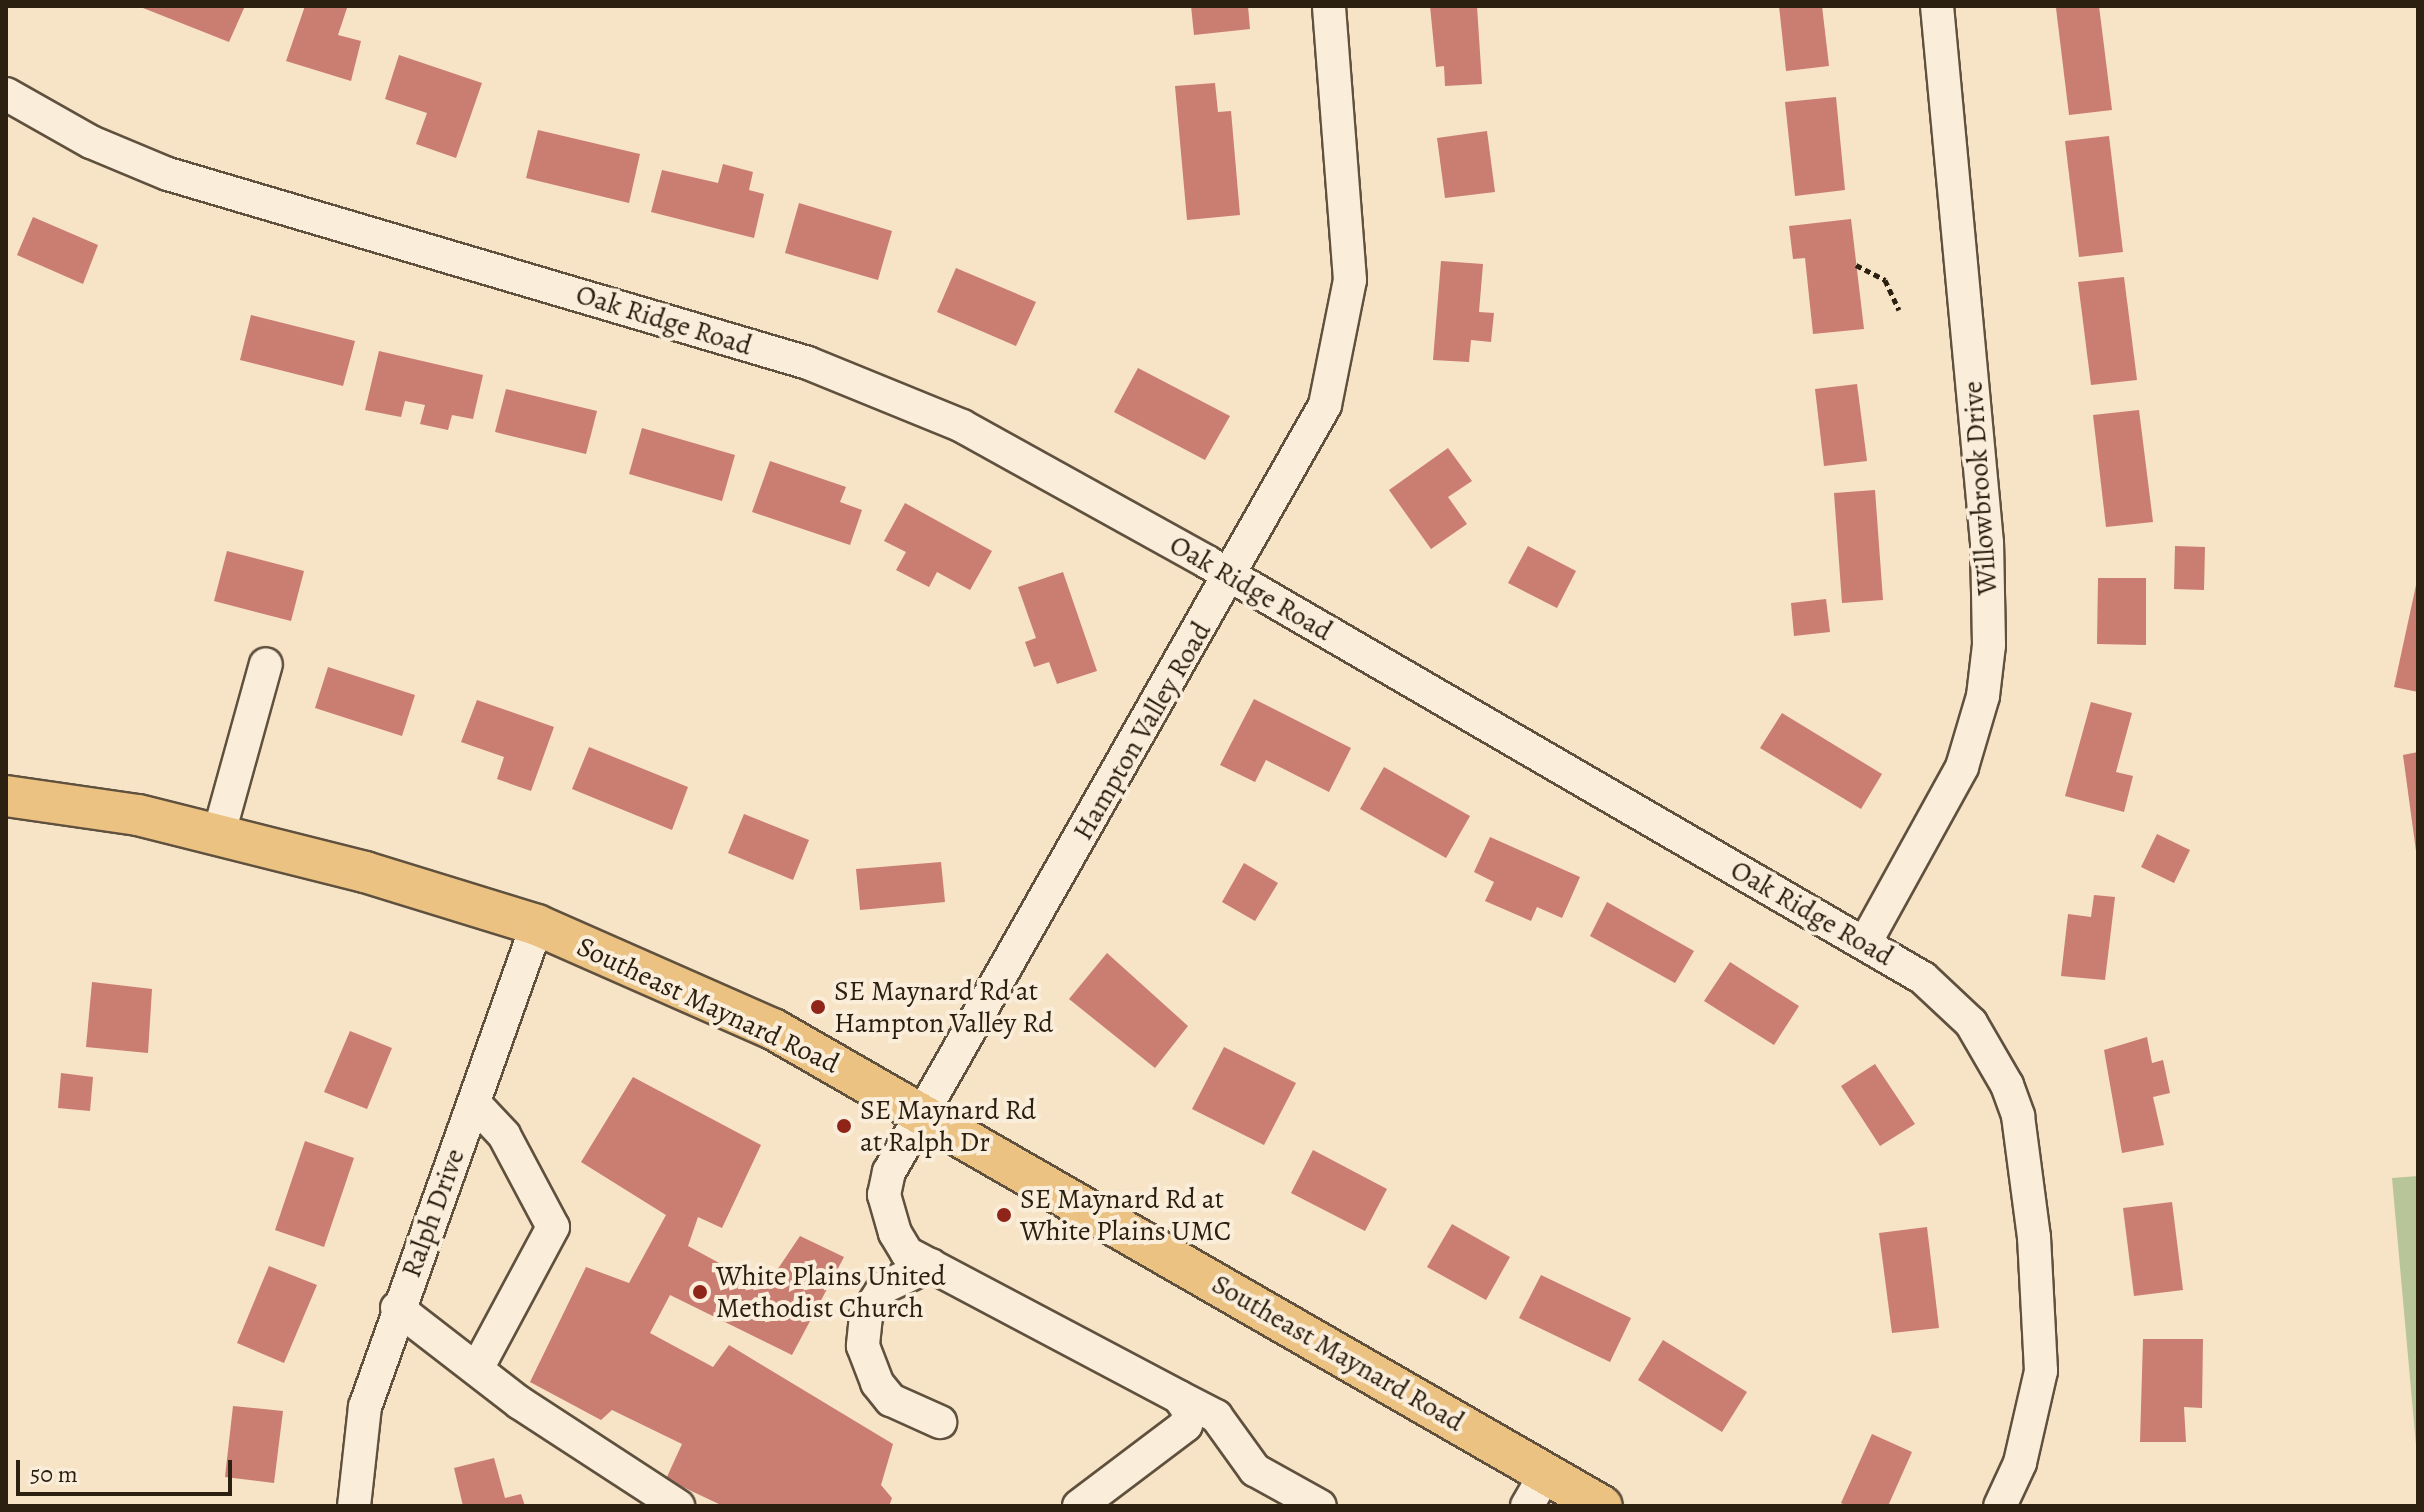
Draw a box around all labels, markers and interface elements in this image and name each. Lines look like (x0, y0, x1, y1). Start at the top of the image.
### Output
street label: Oak Ridge Road (572, 277, 756, 363)
street label: Willowbrook Drive (1956, 380, 2004, 596)
street label: Oak Ridge Road (1164, 528, 1338, 648)
street label: Hampton Valley Road (1066, 616, 1218, 846)
street label: Oak Ridge Road (1725, 853, 1899, 973)
street label: Southeast Maynard Road (572, 929, 844, 1081)
place label: SE Maynard Rd at Hampton Valley Rd (834, 974, 1053, 1040)
marker: SE Maynard Rd at Hampton Valley Rd (809, 998, 827, 1016)
place label: SE Maynard Rd at Ralph Dr (860, 1093, 1036, 1159)
marker: SE Maynard Rd at Ralph Dr (835, 1117, 853, 1135)
street label: Ralph Drive (394, 1144, 472, 1282)
place label: SE Maynard Rd at White Plains UMC (1020, 1182, 1231, 1248)
marker: SE Maynard Rd at White Plains UMC (995, 1206, 1013, 1224)
place label: White Plains United Methodist Church (716, 1259, 946, 1325)
street label: Southeast Maynard Road (1206, 1267, 1470, 1439)
marker: White Plains United Methodist Church (691, 1283, 709, 1301)
scale bar (20, 1444, 236, 1494)
text: 50 m (30, 1458, 78, 1490)

